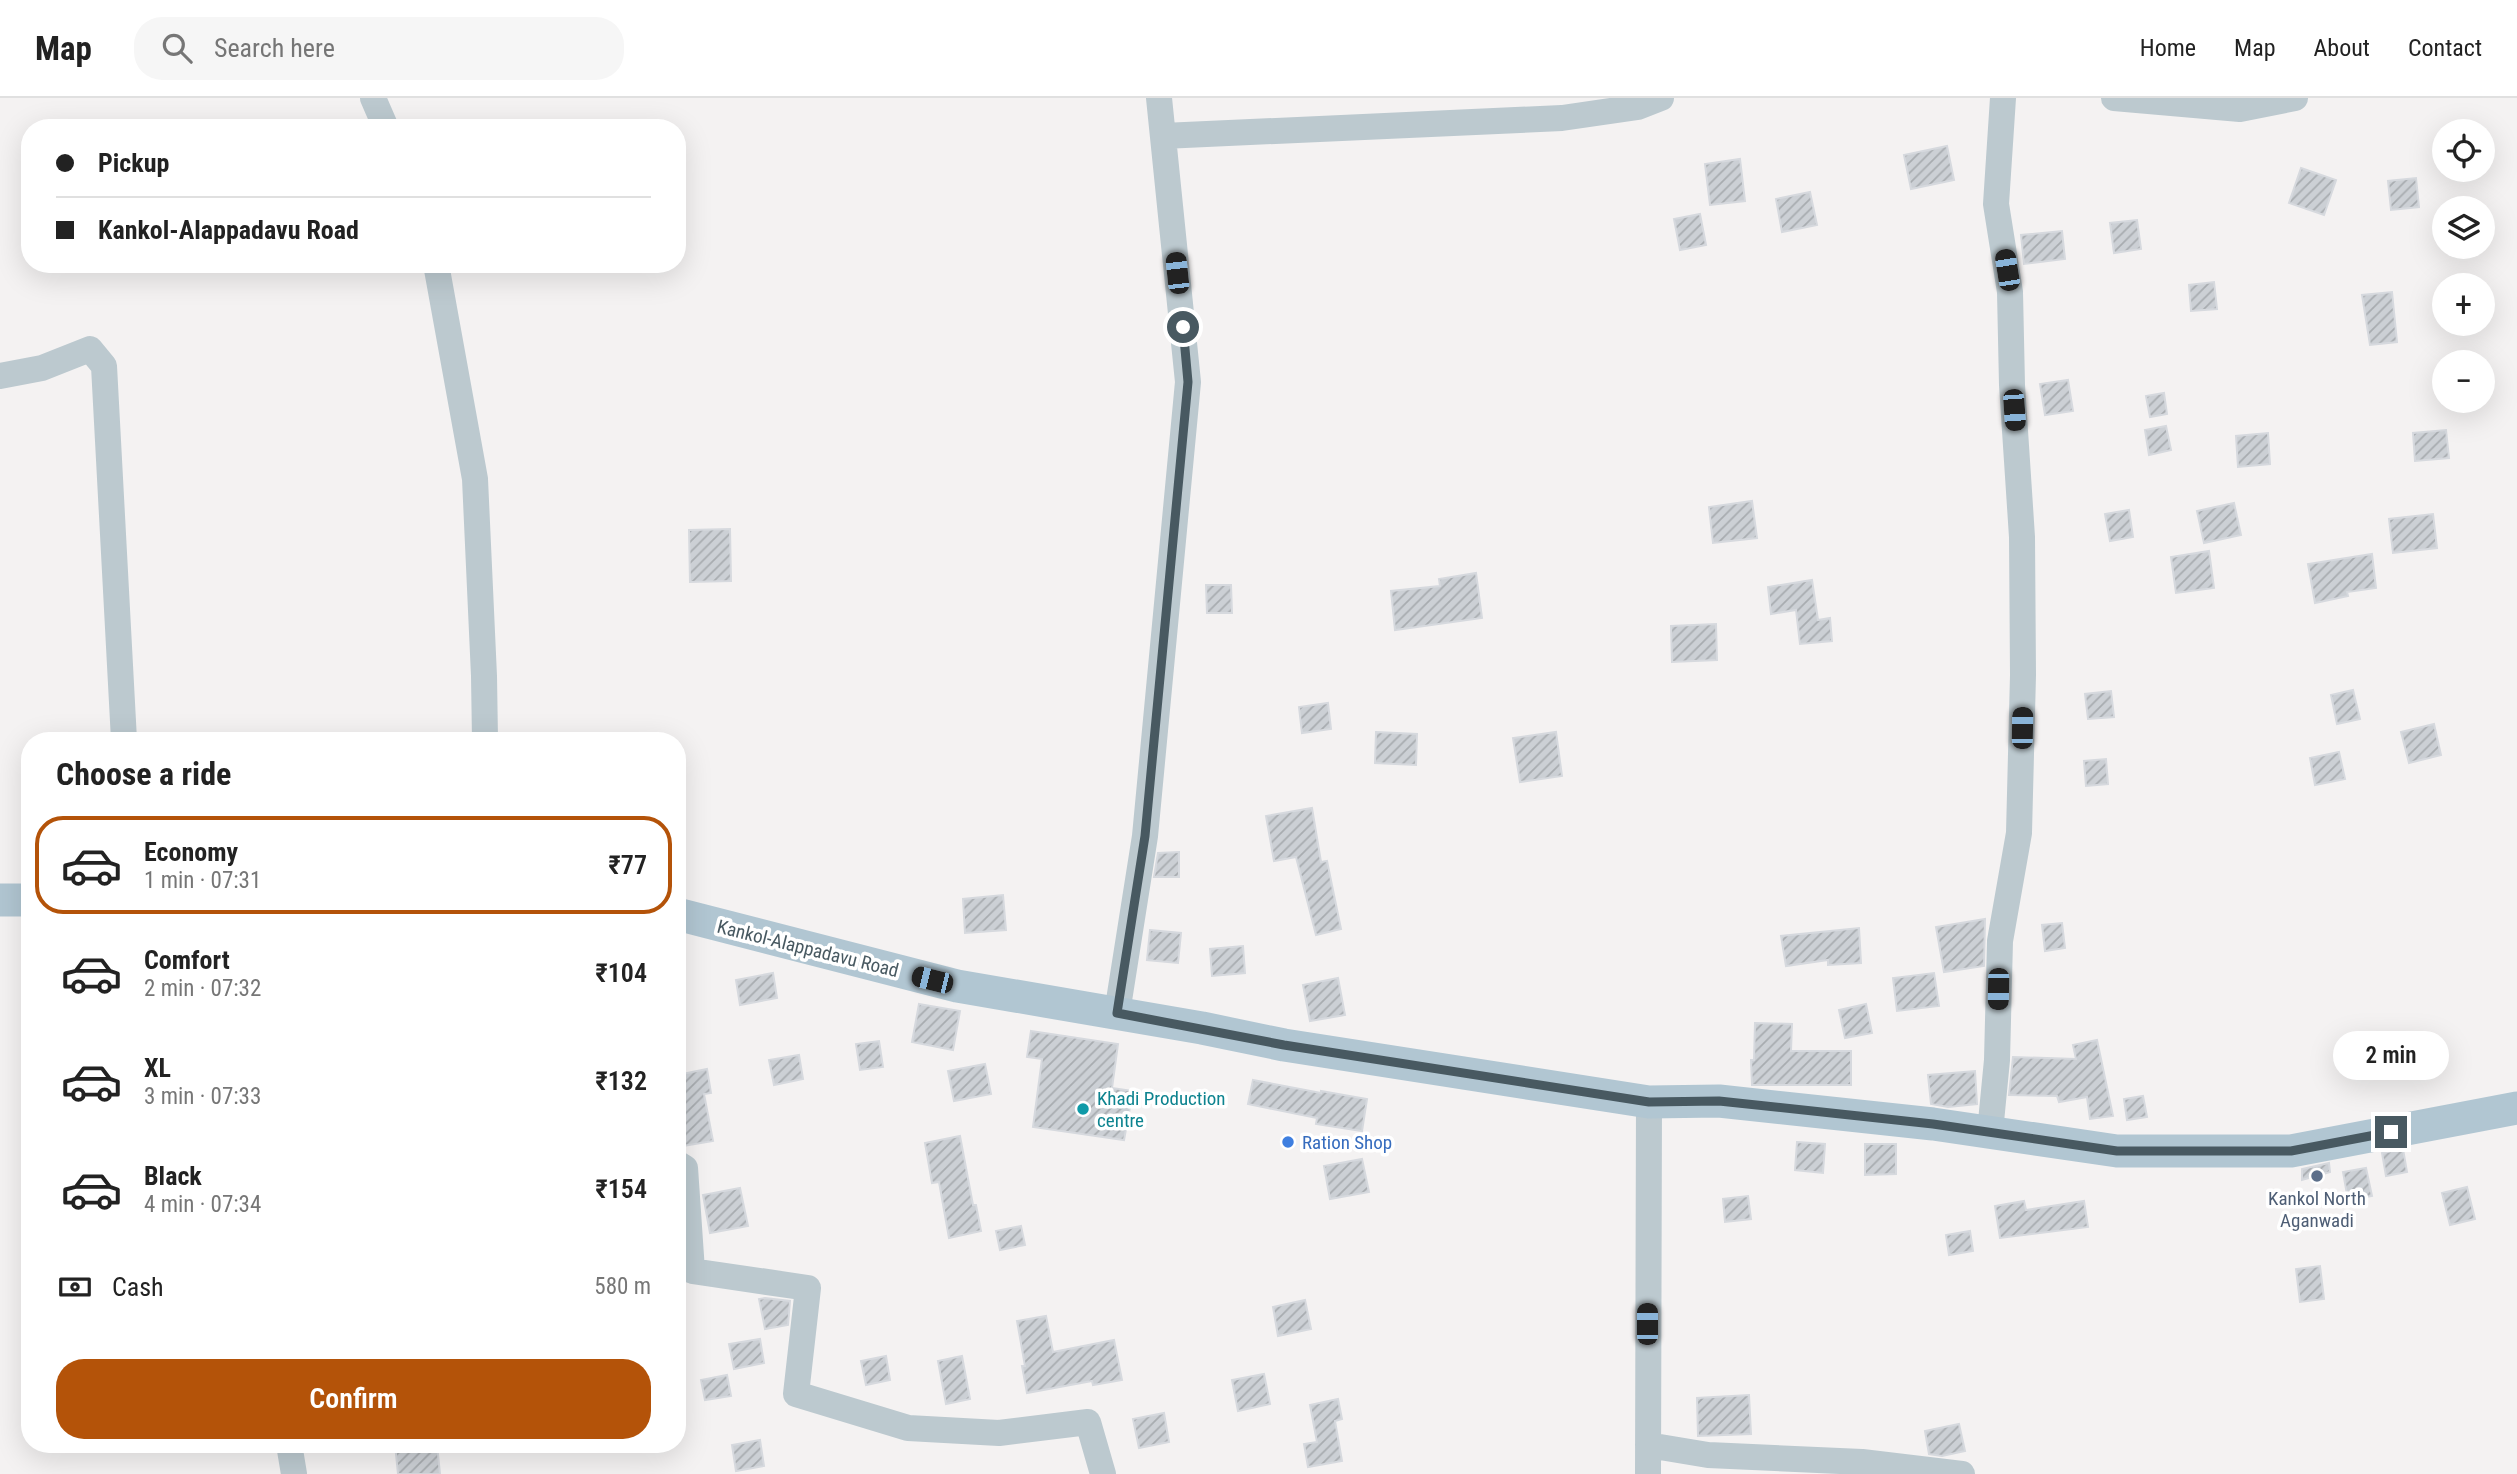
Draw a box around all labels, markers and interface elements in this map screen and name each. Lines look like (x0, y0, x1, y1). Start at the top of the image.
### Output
search box (134, 17, 624, 80)
text: Map (35, 29, 92, 68)
icon: search (158, 29, 196, 67)
text: Search here (214, 33, 335, 63)
text: Home (2140, 34, 2196, 62)
text: Map (2234, 34, 2276, 62)
text: About (2314, 34, 2370, 62)
text: Contact (2408, 34, 2482, 62)
map controls (2432, 119, 2495, 413)
button: locate (2432, 119, 2495, 182)
text: Pickup (98, 148, 169, 178)
button: layers (2432, 196, 2495, 259)
text: Kankol-Alappadavu Road (98, 215, 359, 245)
car (1994, 248, 2021, 292)
car (1165, 251, 1190, 295)
button: + (2432, 273, 2495, 336)
route start (1167, 311, 1199, 343)
button: − (2432, 350, 2495, 413)
car (2003, 388, 2026, 432)
car (2012, 707, 2033, 749)
text: Choose a ride (56, 755, 231, 793)
icon: car (60, 834, 123, 897)
text: Economy (144, 837, 238, 867)
text: ₹77 (609, 850, 647, 880)
text: 1 min · 07:31 (144, 867, 261, 894)
street label: Kankol-Alappadavu Road (715, 915, 901, 982)
icon: car (60, 942, 123, 1005)
text: Comfort (144, 945, 230, 975)
text: ₹104 (596, 958, 647, 988)
car (910, 965, 955, 995)
car (1988, 968, 2009, 1010)
text: 2 min · 07:32 (144, 975, 261, 1002)
callout: 2 min (2333, 1030, 2449, 1080)
text: 2 min (2366, 1042, 2416, 1069)
icon: car (60, 1050, 123, 1113)
text: XL (144, 1053, 171, 1083)
text: ₹132 (596, 1066, 647, 1096)
text: 3 min · 07:33 (144, 1083, 261, 1110)
place label: Khadi Production centre (1097, 1087, 1226, 1132)
marker: Khadi Production centre (1075, 1101, 1091, 1117)
route end (2375, 1116, 2407, 1148)
place label: Ration Shop (1302, 1131, 1392, 1154)
marker: Ration Shop (1280, 1134, 1296, 1150)
icon: car (60, 1158, 123, 1221)
text: Black (144, 1161, 202, 1191)
marker: Kankol North Aganwadi (2309, 1168, 2325, 1184)
text: ₹154 (596, 1174, 647, 1204)
place label: Kankol North Aganwadi (2268, 1187, 2366, 1232)
text: 4 min · 07:34 (144, 1191, 261, 1218)
icon: cash (56, 1268, 94, 1306)
text: Cash (112, 1272, 164, 1302)
text: 580 m (594, 1273, 651, 1300)
car (1637, 1303, 1658, 1345)
button: Confirm (56, 1359, 651, 1439)

